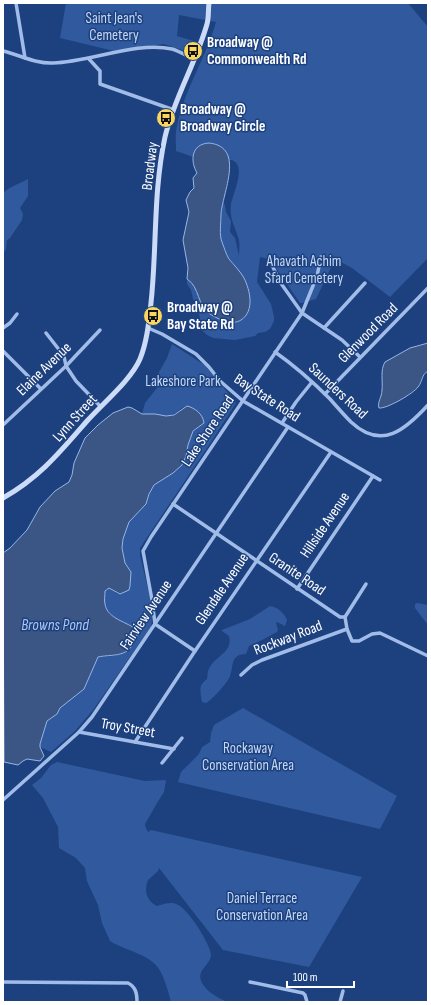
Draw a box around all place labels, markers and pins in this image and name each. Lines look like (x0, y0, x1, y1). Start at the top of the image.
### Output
place label: Broadway @ Commonwealth Rd (207, 33, 306, 69)
bus stop icon: Broadway @ Commonwealth Rd (182, 40, 204, 62)
place label: Broadway @ Broadway Circle (180, 100, 265, 136)
bus stop icon: Broadway @ Broadway Circle (155, 107, 177, 129)
place label: Broadway @ Bay State Rd (167, 298, 234, 334)
bus stop icon: Broadway @ Bay State Rd (142, 305, 164, 327)

